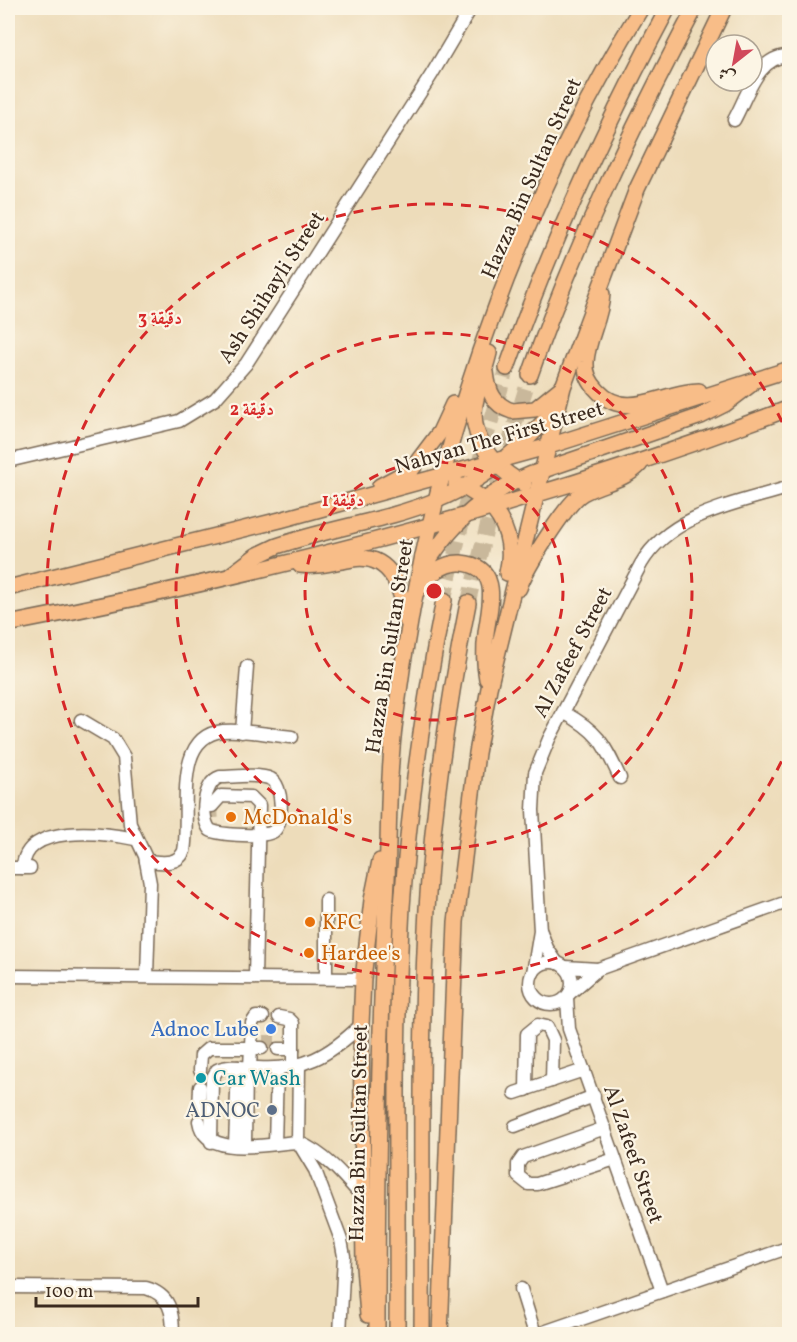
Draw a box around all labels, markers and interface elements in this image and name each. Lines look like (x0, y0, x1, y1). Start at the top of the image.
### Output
north arrow (704, 33, 764, 93)
text: ش (715, 61, 740, 88)
street label: Hazza Bin Sultan Street (475, 73, 590, 284)
street label: Ash Shihayli Street (212, 206, 332, 370)
text: 3 دقيقة (138, 307, 182, 332)
street label: Nahyan The First Street (392, 395, 607, 482)
text: 2 دقيقة (230, 398, 274, 423)
text: 1 دقيقة (322, 489, 364, 514)
street label: Hazza Bin Sultan Street (359, 537, 422, 756)
centre of rings (424, 581, 444, 601)
street label: Al Zafeef Street (527, 582, 620, 723)
place label: McDonald's (243, 804, 352, 833)
marker: McDonald's (224, 810, 238, 824)
place label: KFC (322, 909, 362, 938)
marker: KFC (303, 915, 317, 929)
place label: Hardee's (321, 940, 401, 969)
marker: Hardee's (302, 946, 316, 960)
place label: Adnoc Lube (150, 1016, 259, 1045)
marker: Adnoc Lube (264, 1022, 278, 1036)
street label: Hazza Bin Sultan Street (343, 1024, 376, 1242)
place label: Car Wash (213, 1065, 301, 1094)
marker: Car Wash (194, 1071, 208, 1085)
street label: Al Zafeef Street (595, 1081, 670, 1228)
place label: ADNOC (185, 1097, 260, 1126)
marker: ADNOC (265, 1103, 279, 1117)
scale bar (36, 1270, 198, 1308)
text: 100 m (45, 1280, 94, 1305)

